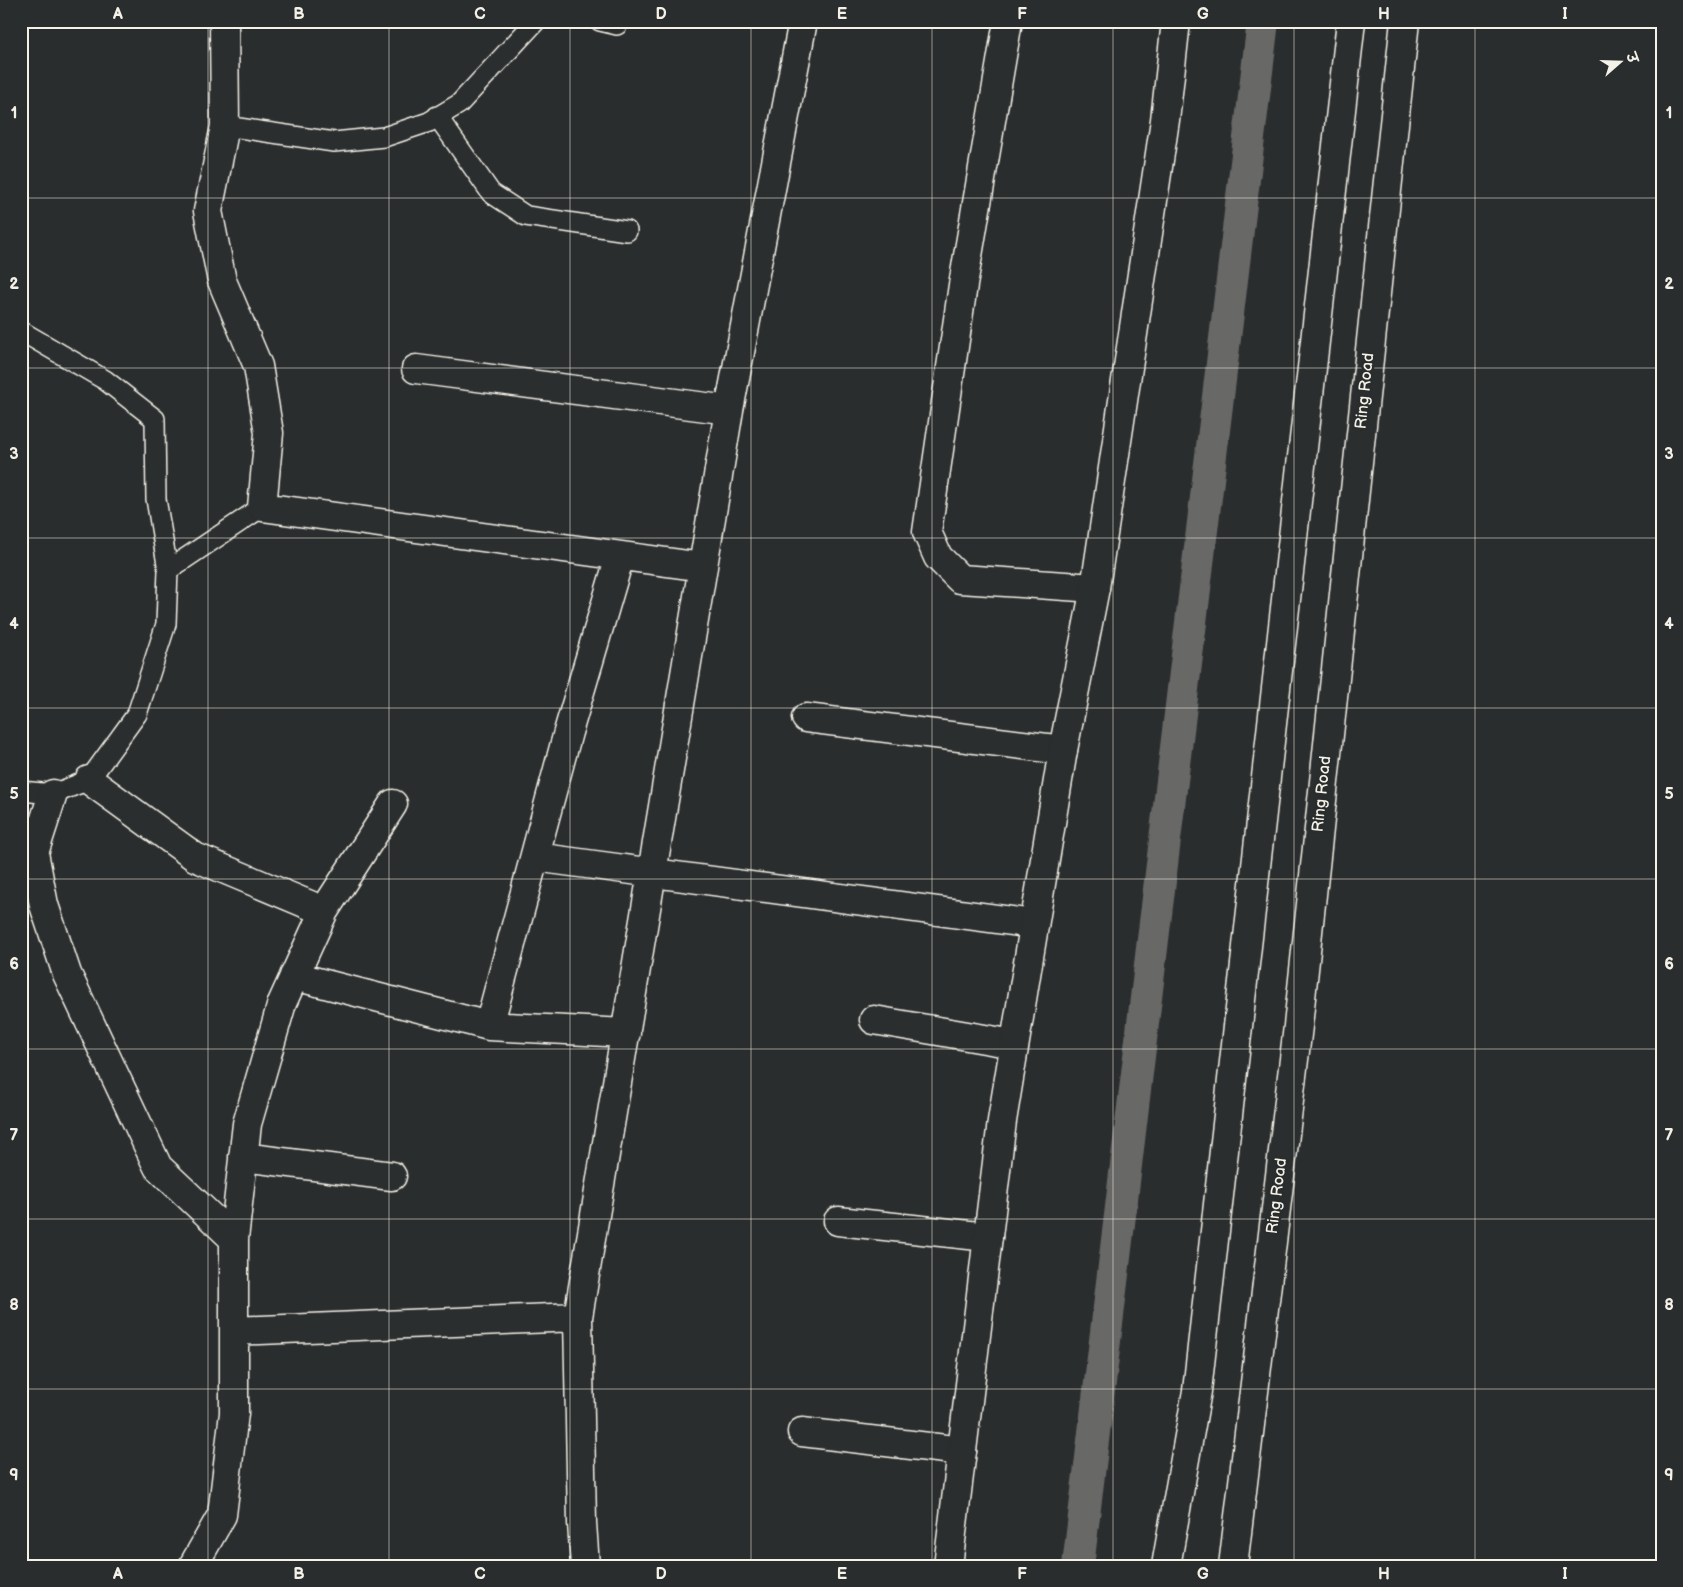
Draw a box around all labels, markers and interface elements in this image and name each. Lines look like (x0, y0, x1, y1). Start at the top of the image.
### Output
text: A (112, 5, 123, 24)
text: B (293, 5, 305, 24)
text: C (474, 5, 486, 24)
text: D (655, 5, 667, 24)
text: E (837, 5, 847, 24)
text: F (1017, 5, 1027, 24)
text: G (1197, 5, 1209, 24)
text: H (1378, 5, 1390, 24)
text: I (1562, 5, 1568, 24)
north arrow (1596, 38, 1646, 88)
text: उ (1621, 49, 1642, 67)
text: 1 (11, 104, 17, 123)
text: 1 (1666, 104, 1672, 123)
text: 2 (9, 275, 19, 294)
text: 2 (1664, 275, 1674, 294)
street label: Ring Road (1352, 352, 1378, 430)
text: 3 (9, 445, 19, 464)
text: 3 (1664, 445, 1674, 464)
text: 4 (9, 615, 19, 634)
text: 4 (1664, 615, 1674, 634)
street label: Ring Road (1309, 755, 1335, 833)
text: 5 (9, 785, 19, 804)
text: 5 (1664, 785, 1674, 804)
text: 6 (9, 955, 19, 974)
text: 6 (1664, 955, 1674, 974)
text: 7 (10, 1126, 19, 1145)
text: 7 (1665, 1126, 1674, 1145)
street label: Ring Road (1263, 1157, 1291, 1235)
text: 8 (9, 1296, 19, 1315)
text: 8 (1664, 1296, 1674, 1315)
text: 9 (9, 1466, 19, 1485)
text: 9 (1664, 1466, 1674, 1485)
text: A (112, 1565, 123, 1584)
text: B (293, 1565, 305, 1584)
text: C (474, 1565, 486, 1584)
text: D (655, 1565, 667, 1584)
text: E (837, 1565, 847, 1584)
text: F (1017, 1565, 1027, 1584)
text: G (1197, 1565, 1209, 1584)
text: H (1378, 1565, 1390, 1584)
text: I (1562, 1565, 1568, 1584)

